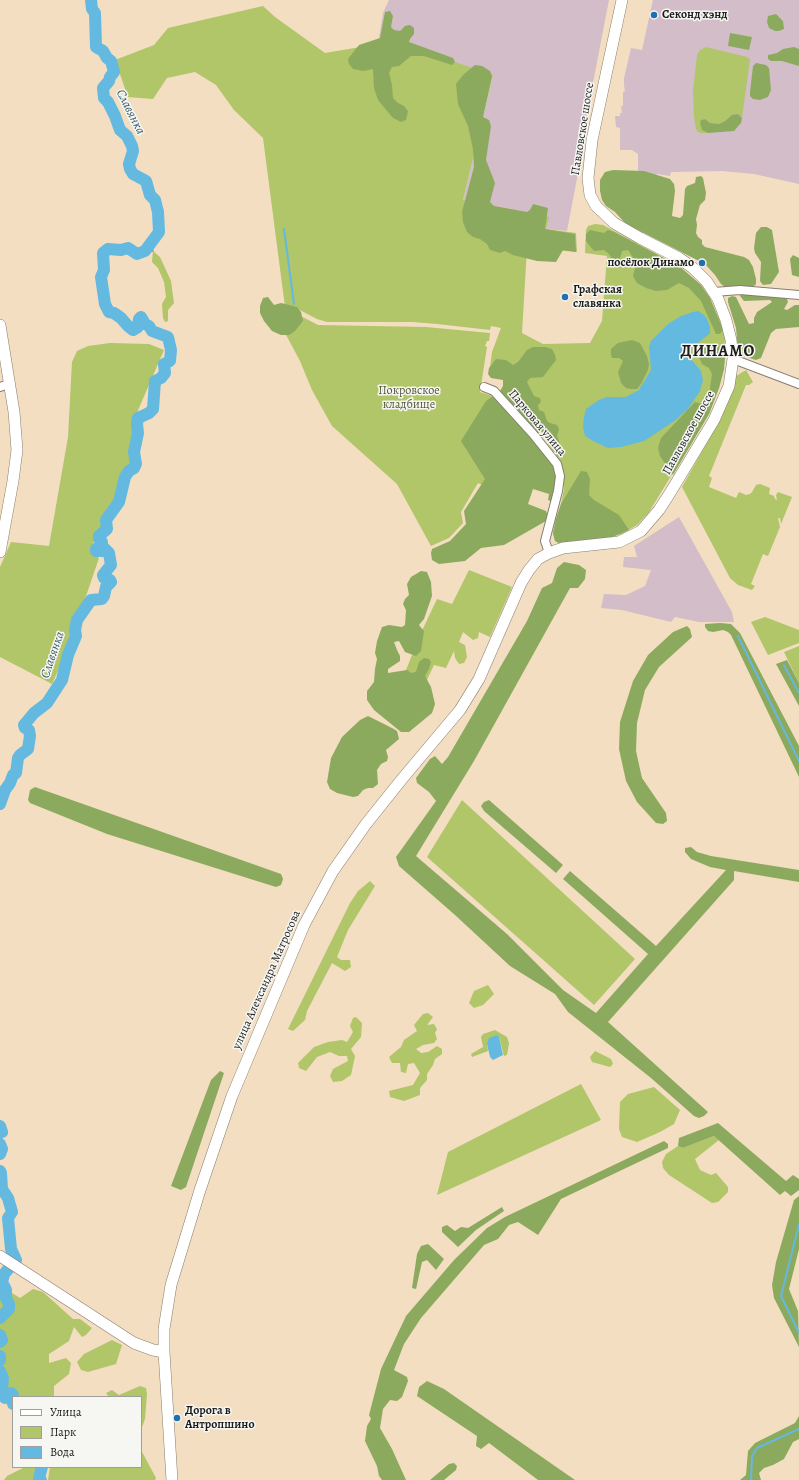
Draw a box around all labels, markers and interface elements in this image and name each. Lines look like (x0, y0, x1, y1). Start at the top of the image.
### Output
place label: Секонд хэнд (662, 8, 728, 22)
marker: Секонд хэнд (649, 10, 659, 20)
street label: Павловское шоссе (569, 82, 597, 176)
water label: Славянка (112, 87, 148, 137)
place label: посёлок Динамо (607, 256, 694, 270)
marker: посёлок Динамо (697, 258, 707, 268)
place label: Графская славянка (573, 283, 622, 311)
marker: Графская славянка (560, 292, 570, 302)
district label: ДИНАМО (681, 342, 755, 362)
park label: Покровское кладбище (378, 384, 440, 412)
street label: Парковая улица (505, 387, 569, 459)
street label: Павловское шоссе (660, 389, 718, 477)
water label: Славянка (38, 630, 68, 680)
street label: улица Александра Матросова (230, 908, 304, 1052)
legend (12, 1396, 142, 1468)
text: Улица (50, 1404, 81, 1420)
place label: Дорога в Антропшино (185, 1404, 254, 1432)
marker: Дорога в Антропшино (172, 1413, 182, 1423)
text: Парк (50, 1424, 76, 1440)
text: Вода (50, 1444, 75, 1460)

